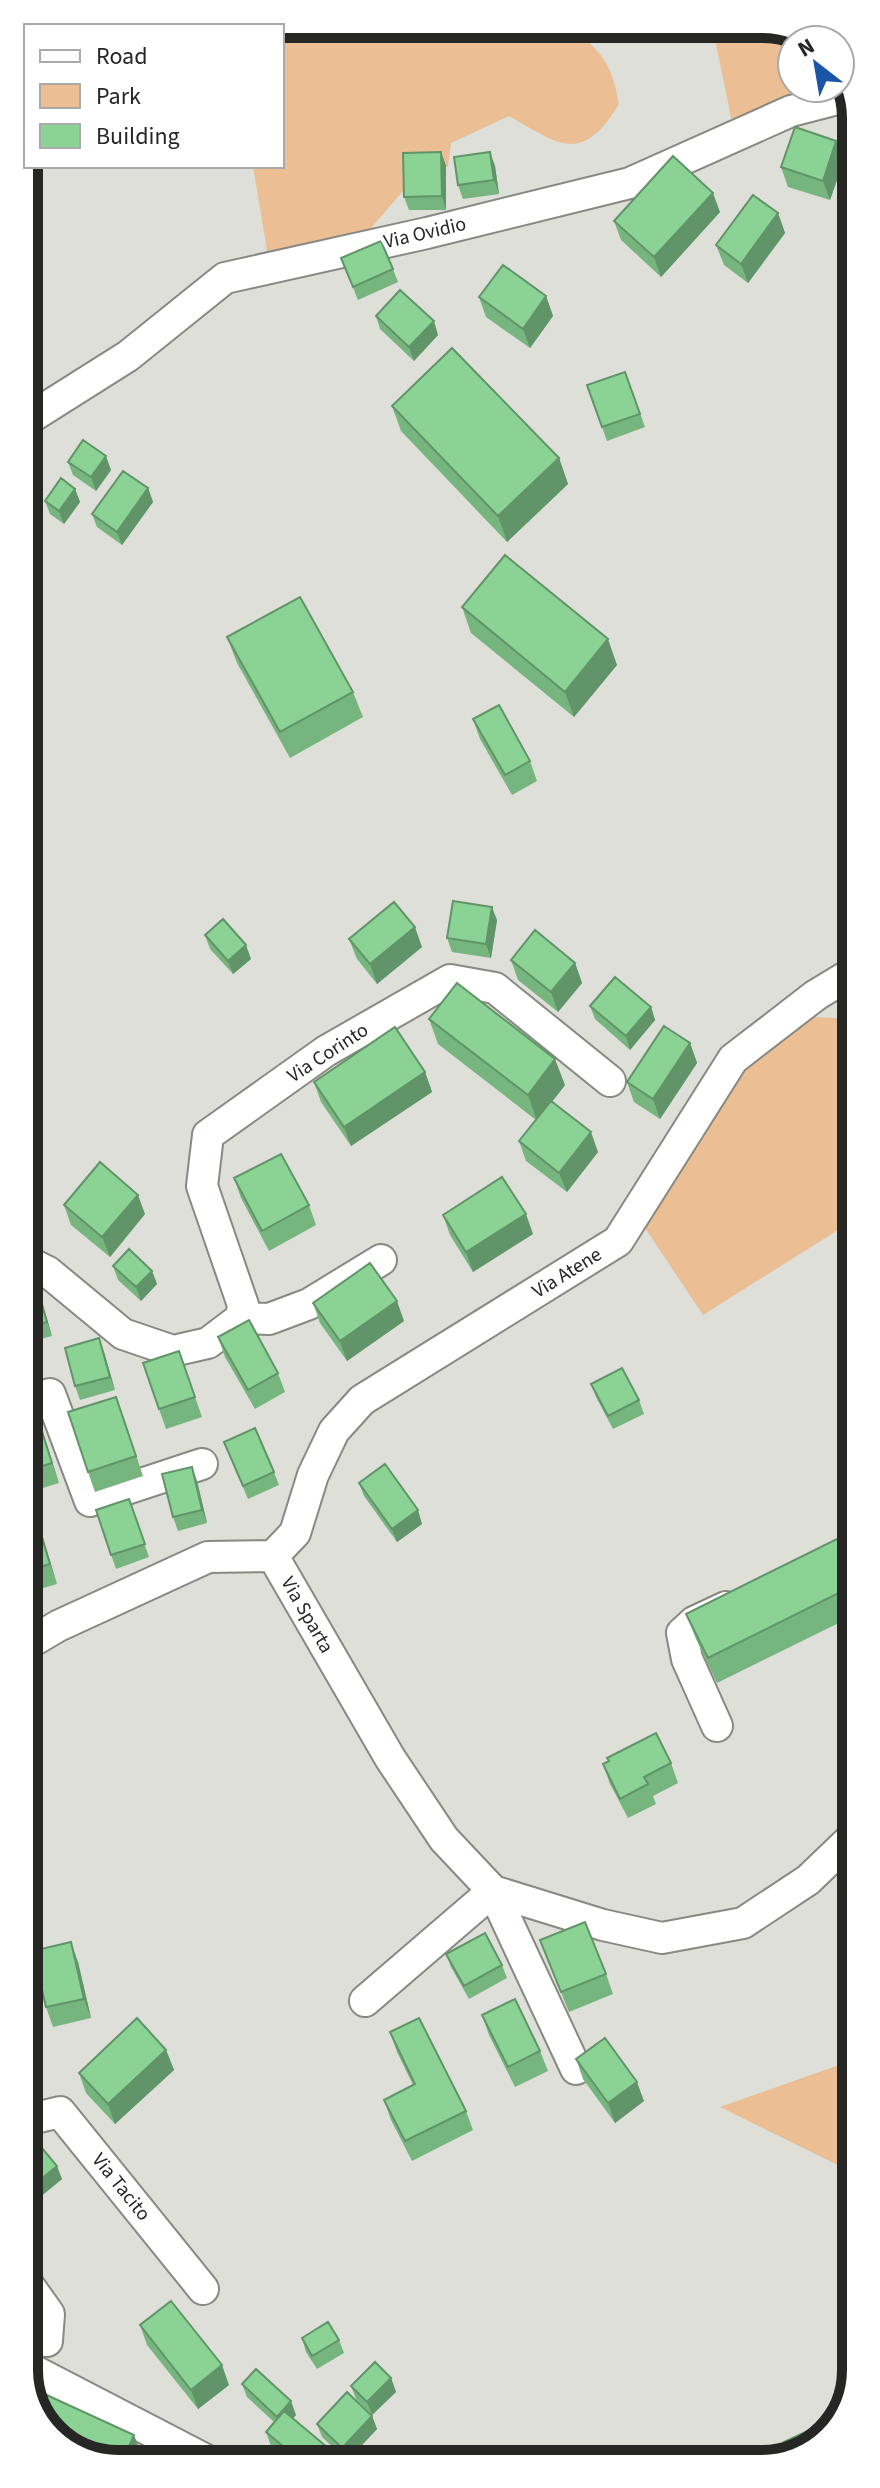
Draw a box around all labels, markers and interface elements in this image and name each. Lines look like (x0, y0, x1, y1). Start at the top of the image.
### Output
legend (24, 24, 284, 168)
north arrow (776, 24, 856, 104)
text: N (792, 30, 821, 65)
text: Road (96, 39, 148, 74)
text: Park (96, 79, 141, 114)
text: Building (96, 119, 180, 154)
street label: Via Ovidio (381, 210, 469, 256)
street label: Via Corinto (282, 1016, 374, 1090)
street label: Via Atene (527, 1241, 607, 1305)
street label: Via Sparta (274, 1572, 340, 1658)
street label: Via Tacito (85, 2147, 157, 2227)

